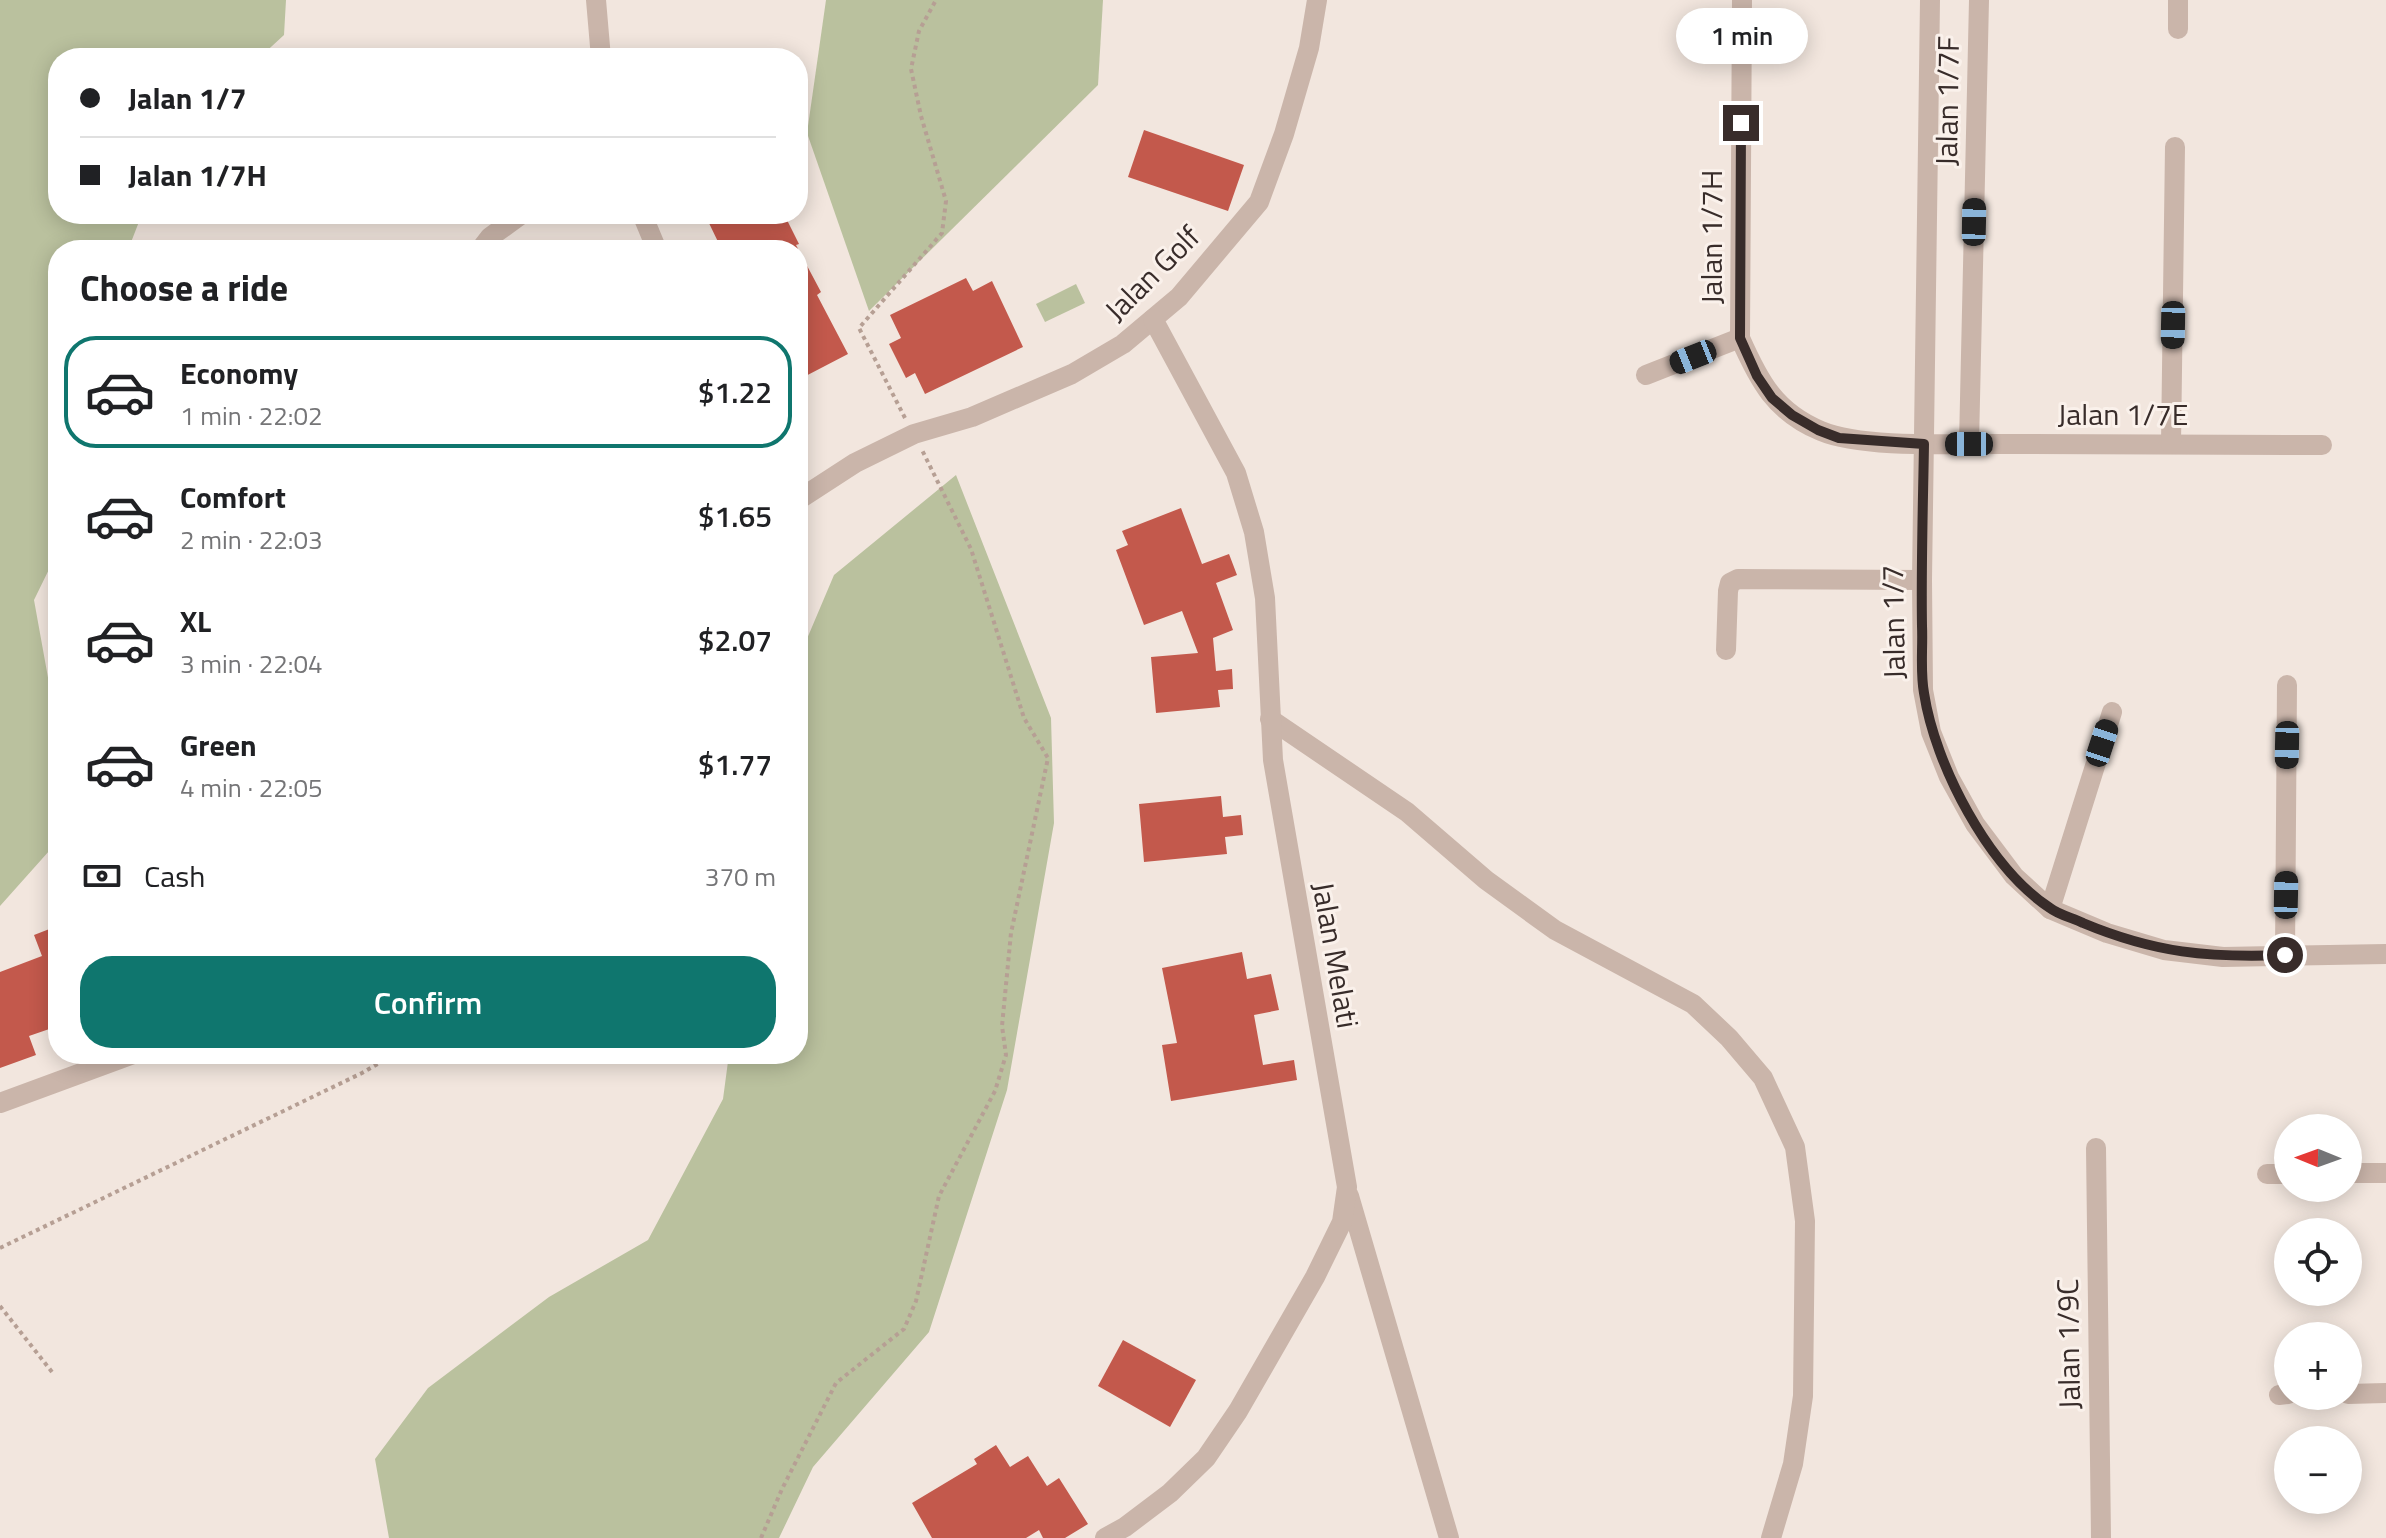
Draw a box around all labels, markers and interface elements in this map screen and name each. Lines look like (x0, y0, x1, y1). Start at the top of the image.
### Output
callout: 1 min (1675, 7, 1807, 63)
text: 1 min (1711, 16, 1773, 55)
street label: Jalan 1/7F (1923, 36, 1971, 166)
text: Jalan 1/7 (128, 75, 247, 121)
route end (1723, 105, 1759, 141)
text: Jalan 1/7H (128, 152, 267, 198)
street label: Jalan 1/7H (1688, 170, 1734, 304)
car (1962, 198, 1986, 246)
street label: Jalan Golf (1093, 214, 1211, 332)
text: Choose a ride (80, 260, 288, 315)
car (2161, 301, 2185, 349)
car (1666, 337, 1720, 377)
text: Economy (180, 350, 298, 396)
icon: car (84, 356, 156, 428)
text: $1.22 (698, 369, 772, 415)
street label: Jalan 1/7E (2058, 391, 2188, 437)
text: 1 min · 22:02 (180, 396, 323, 435)
car (1945, 432, 1993, 456)
text: Comfort (180, 474, 286, 520)
icon: car (84, 480, 156, 552)
text: $1.65 (698, 493, 772, 539)
text: 2 min · 22:03 (180, 520, 323, 559)
street label: Jalan 1/7 (1869, 564, 1917, 680)
text: XL (180, 598, 211, 644)
icon: car (84, 604, 156, 676)
text: $2.07 (698, 617, 772, 663)
text: 3 min · 22:04 (180, 644, 323, 683)
car (2083, 716, 2121, 770)
car (2275, 721, 2299, 769)
text: Green (180, 722, 257, 768)
icon: car (84, 728, 156, 800)
text: $1.77 (698, 741, 772, 787)
text: 4 min · 22:05 (180, 768, 323, 807)
text: Cash (144, 853, 205, 899)
icon: cash (80, 854, 124, 898)
text: 370 m (705, 857, 776, 896)
car (2274, 871, 2298, 919)
street label: Jalan Melati (1301, 878, 1371, 1032)
route start (2267, 937, 2303, 973)
button: Confirm (80, 956, 776, 1048)
north arrow (2274, 1114, 2362, 1202)
map controls (2274, 1114, 2362, 1514)
button: locate (2274, 1218, 2362, 1306)
street label: Jalan 1/9C (2044, 1278, 2092, 1410)
button: + (2274, 1322, 2362, 1410)
button: − (2274, 1426, 2362, 1514)

